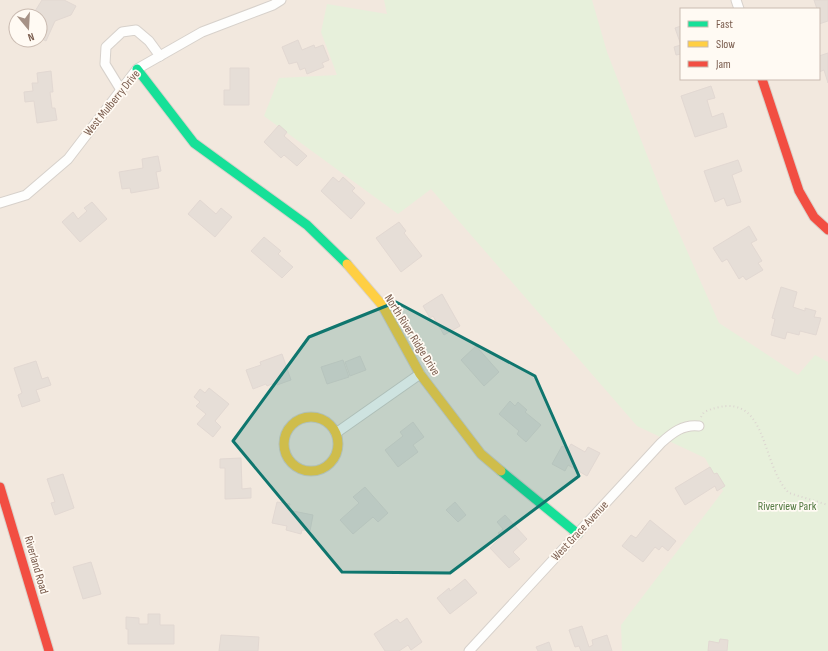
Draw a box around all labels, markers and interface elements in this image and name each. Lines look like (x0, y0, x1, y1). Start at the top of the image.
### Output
north arrow (8, 8, 48, 48)
legend (680, 8, 820, 80)
text: Fast (716, 17, 733, 32)
text: N (26, 30, 36, 44)
text: Slow (716, 37, 735, 52)
text: Jam (715, 57, 731, 72)
street label: West Mulberry Drive (81, 67, 143, 139)
street label: North River Ridge Drive (381, 292, 443, 379)
street label: West Grace Avenue (548, 498, 612, 564)
park label: Riverview Park (758, 499, 817, 514)
street label: Riverland Road (21, 534, 51, 596)

